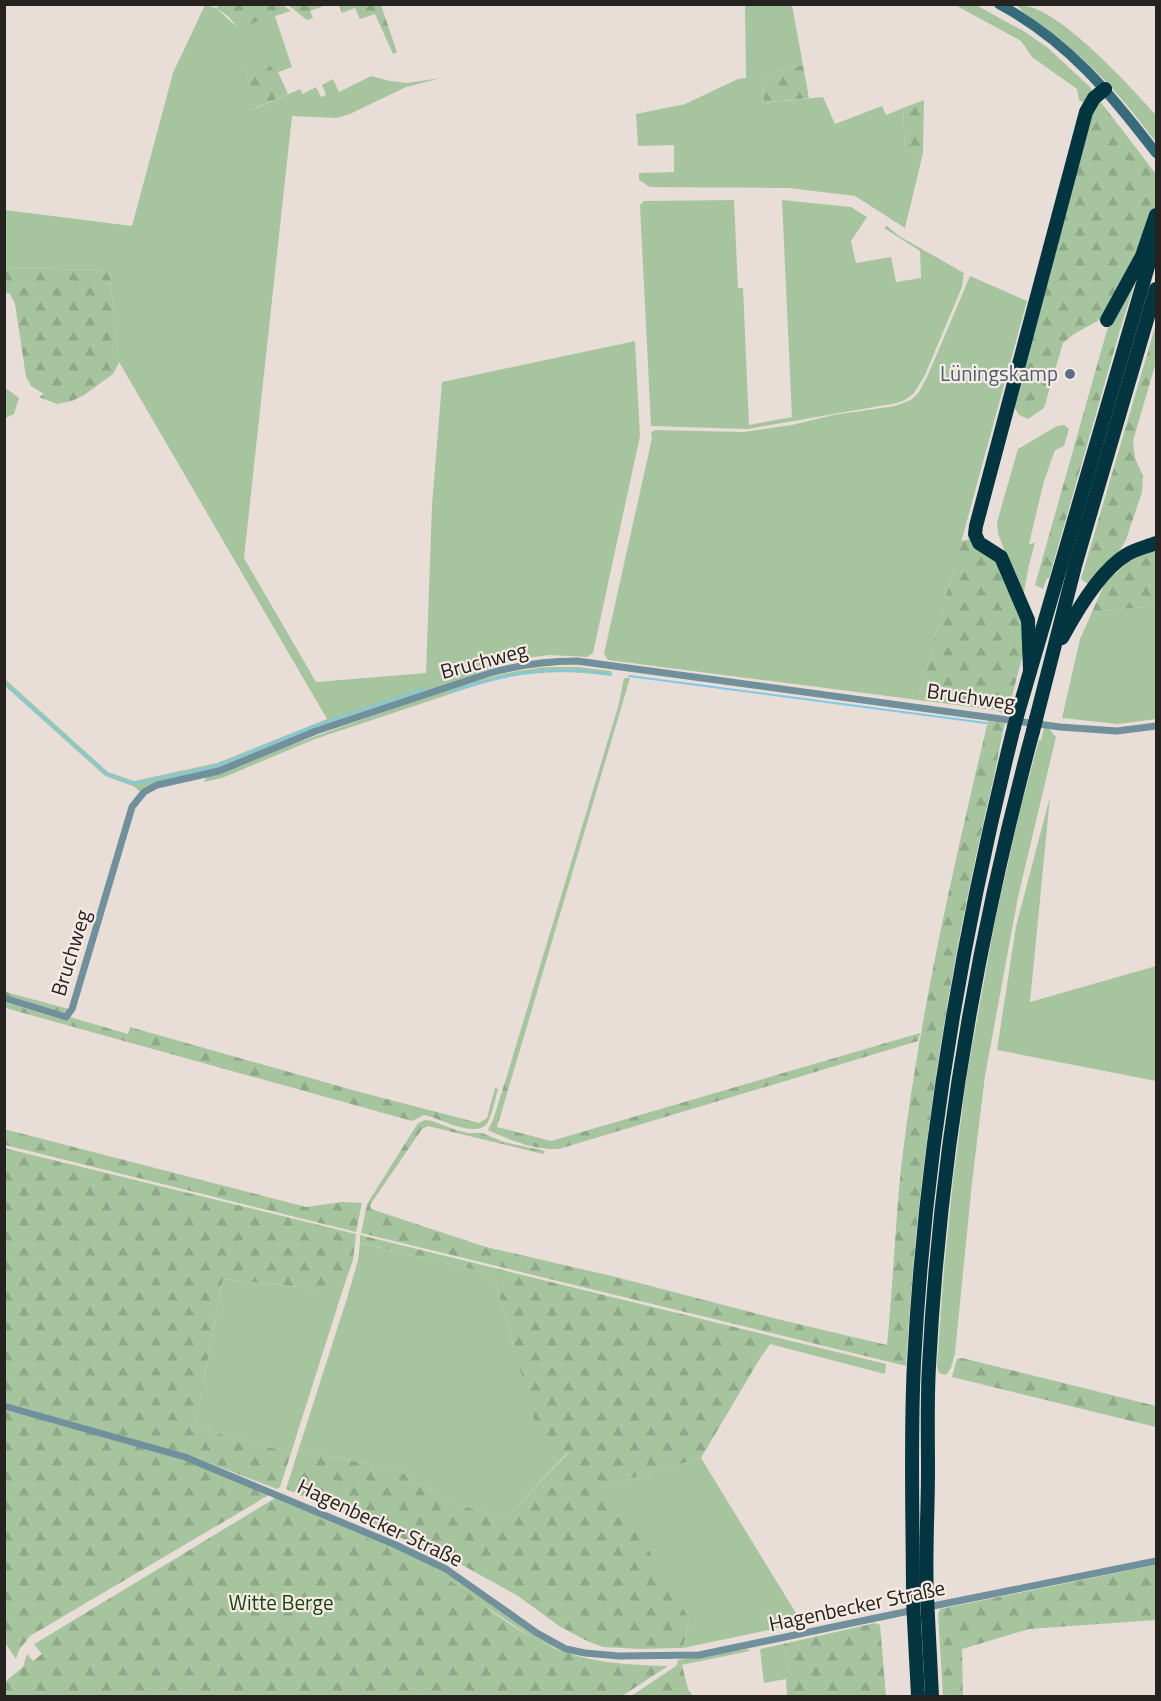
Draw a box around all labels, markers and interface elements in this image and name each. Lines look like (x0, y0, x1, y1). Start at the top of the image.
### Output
place label: Lüningskamp (940, 357, 1058, 389)
marker: Lüningskamp (1063, 367, 1077, 381)
street label: Bruchweg (437, 633, 531, 687)
street label: Bruchweg (925, 674, 1018, 718)
street label: Bruchweg (42, 905, 98, 1000)
street label: Hagenbecker Straße (292, 1470, 469, 1575)
street label: Hagenbecker Straße (766, 1571, 948, 1639)
park label: Witte Berge (228, 1586, 334, 1618)

